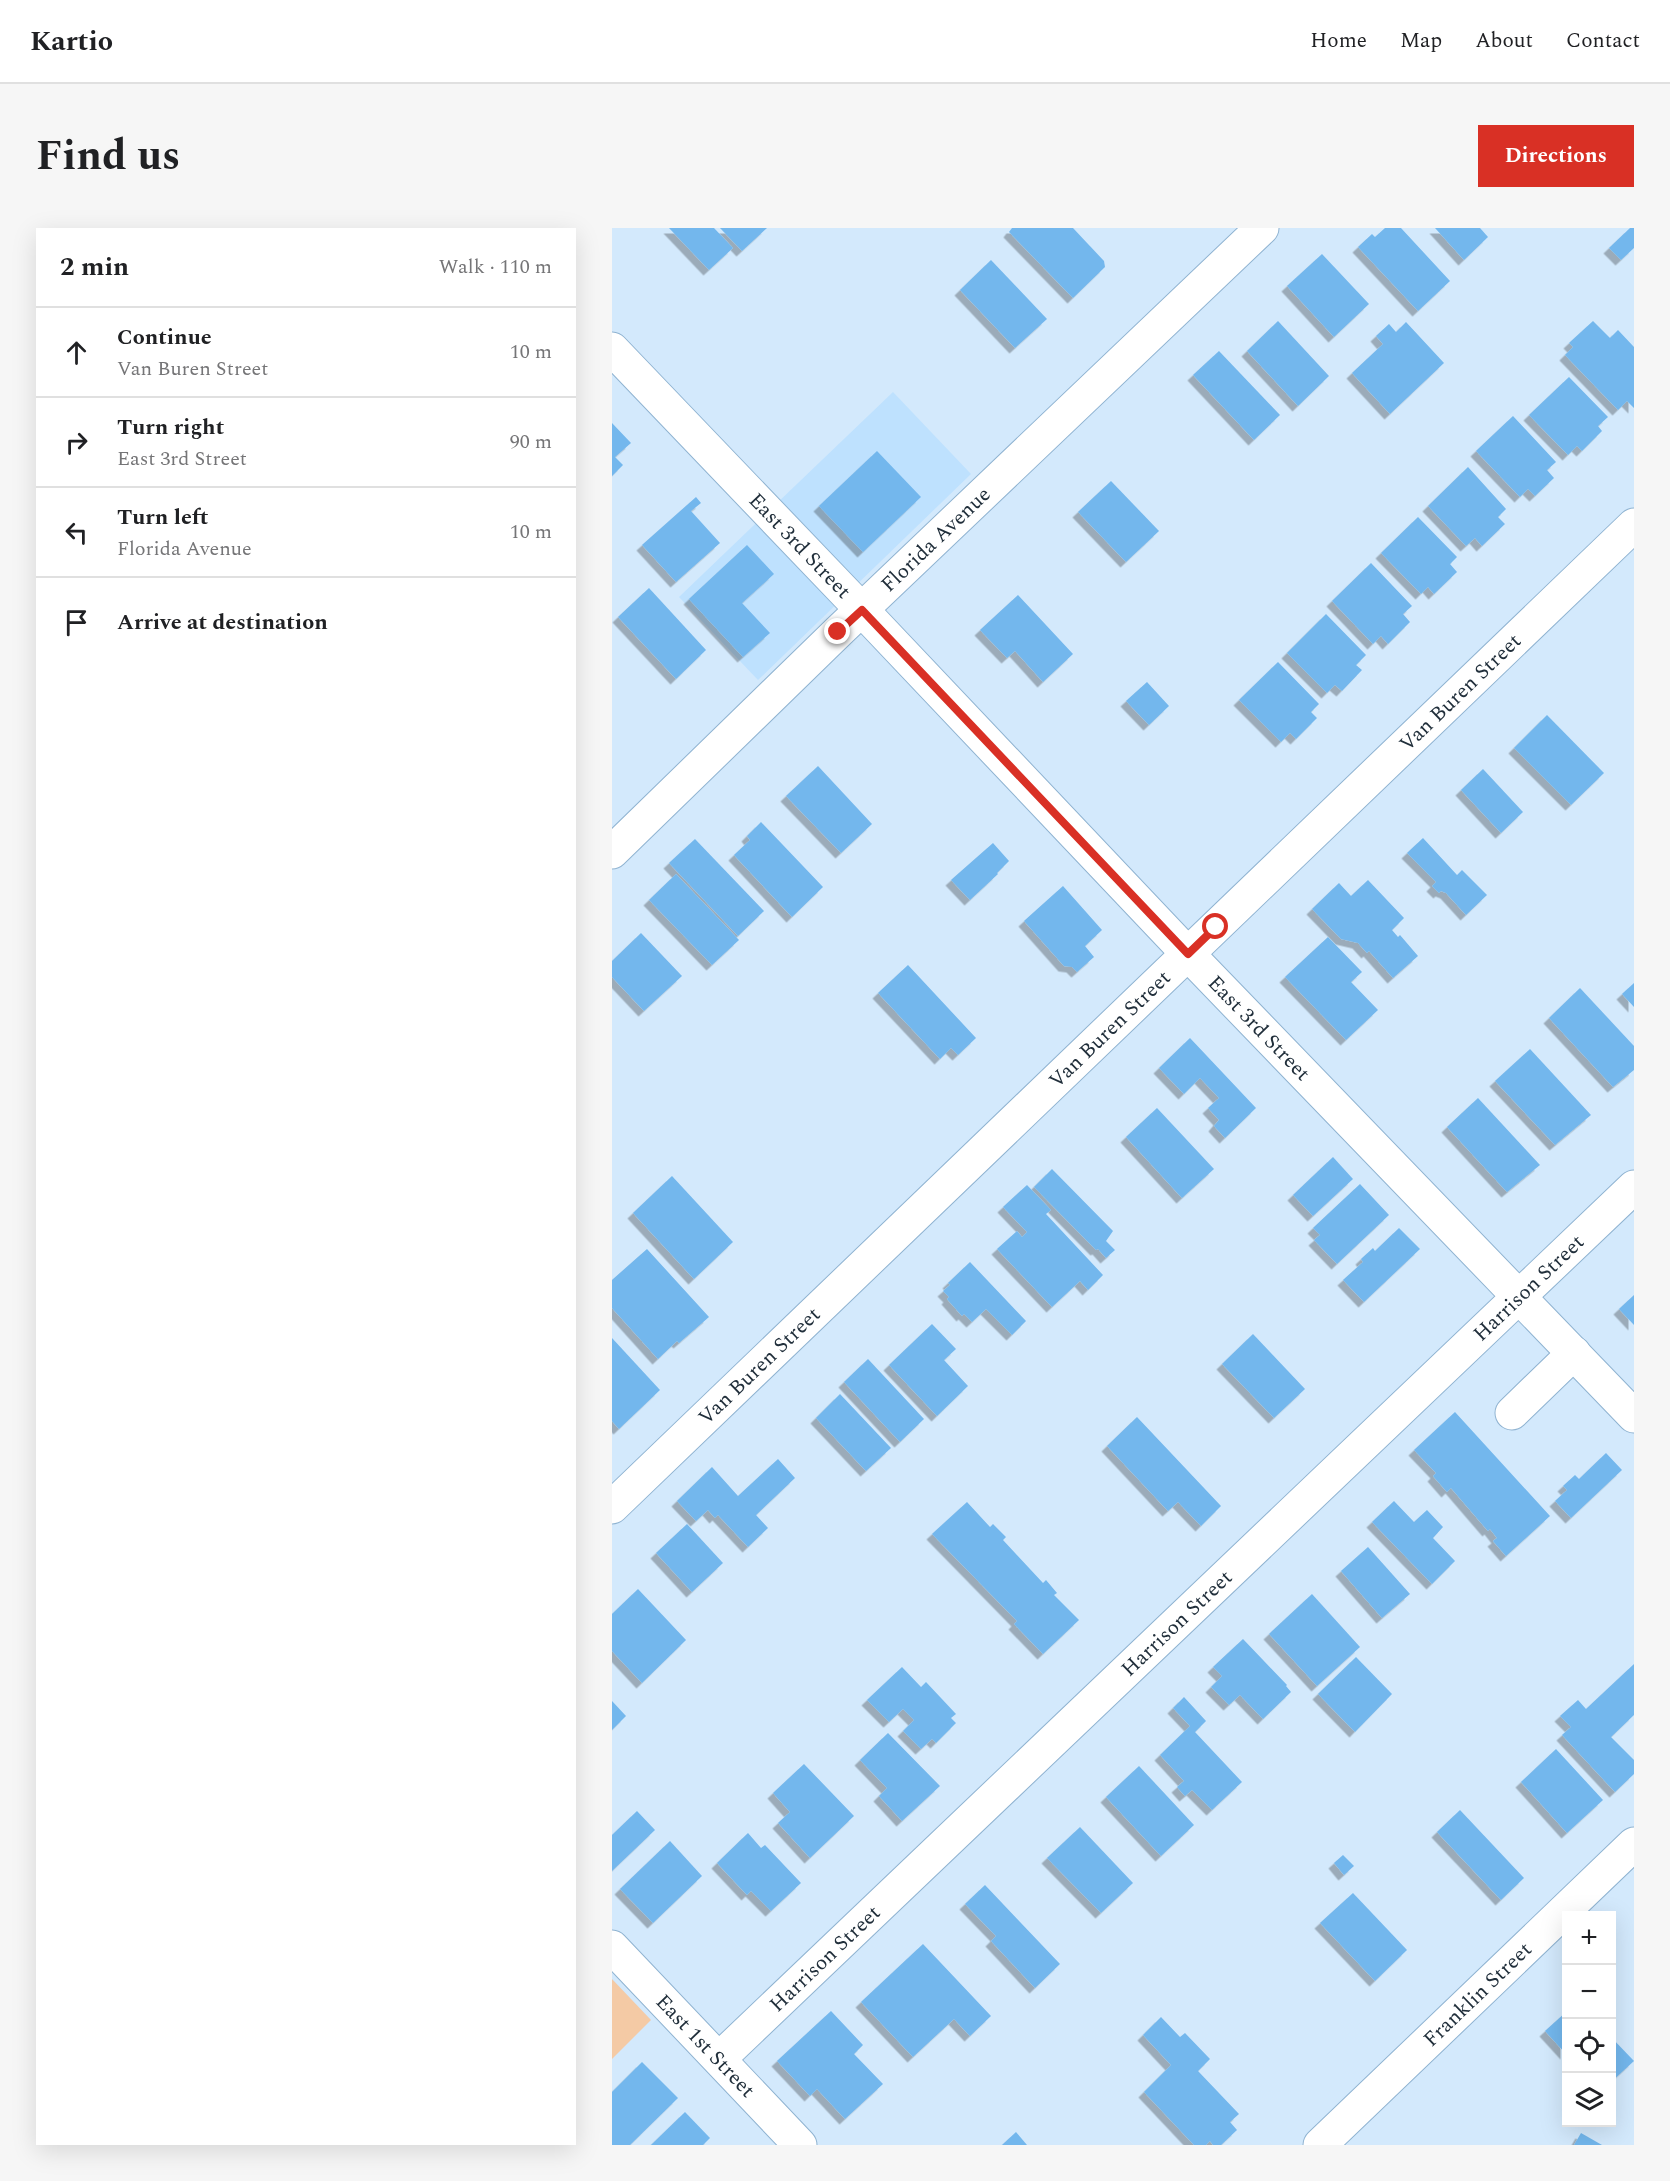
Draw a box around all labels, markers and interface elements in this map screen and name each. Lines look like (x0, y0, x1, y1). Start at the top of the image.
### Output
text: Kartio (30, 20, 113, 63)
text: Home (1310, 25, 1367, 57)
text: Map (1400, 25, 1442, 57)
text: About (1475, 25, 1533, 57)
text: Contact (1566, 25, 1640, 57)
text: Find us (36, 125, 180, 188)
button: Directions (1478, 125, 1634, 187)
text: 2 min (60, 247, 129, 287)
text: Walk · 110 m (439, 252, 552, 282)
text: Continue (117, 321, 212, 354)
icon: ahead (60, 336, 93, 369)
text: 10 m (510, 337, 552, 367)
text: Van Buren Street (117, 354, 268, 384)
text: Turn right (117, 411, 224, 444)
icon: right (60, 426, 93, 459)
text: 90 m (510, 427, 552, 457)
text: East 3rd Street (117, 444, 247, 474)
street label: Florida Avenue (874, 479, 998, 600)
street label: East 3rd Street (741, 486, 858, 606)
text: Turn left (117, 501, 209, 534)
icon: left (60, 516, 93, 549)
text: 10 m (510, 517, 552, 547)
text: Florida Avenue (117, 534, 252, 564)
icon: arrive (60, 606, 93, 639)
text: Arrive at destination (117, 606, 328, 639)
route end (824, 618, 850, 644)
street label: Van Buren Street (1392, 626, 1529, 760)
route start (1202, 913, 1228, 939)
street label: Van Buren Street (1042, 963, 1179, 1096)
street label: East 3rd Street (1200, 968, 1318, 1089)
street label: Harrison Street (1466, 1227, 1592, 1350)
street label: Van Buren Street (691, 1300, 828, 1433)
street label: Harrison Street (1114, 1563, 1240, 1685)
street label: Harrison Street (762, 1898, 888, 2020)
map controls (1562, 1911, 1616, 2127)
button: + (1562, 1911, 1616, 1965)
street label: Franklin Street (1416, 1935, 1540, 2055)
button: − (1562, 1965, 1616, 2019)
street label: East 1st Street (648, 1987, 762, 2105)
button: locate (1562, 2019, 1616, 2073)
button: layers (1562, 2073, 1616, 2127)

